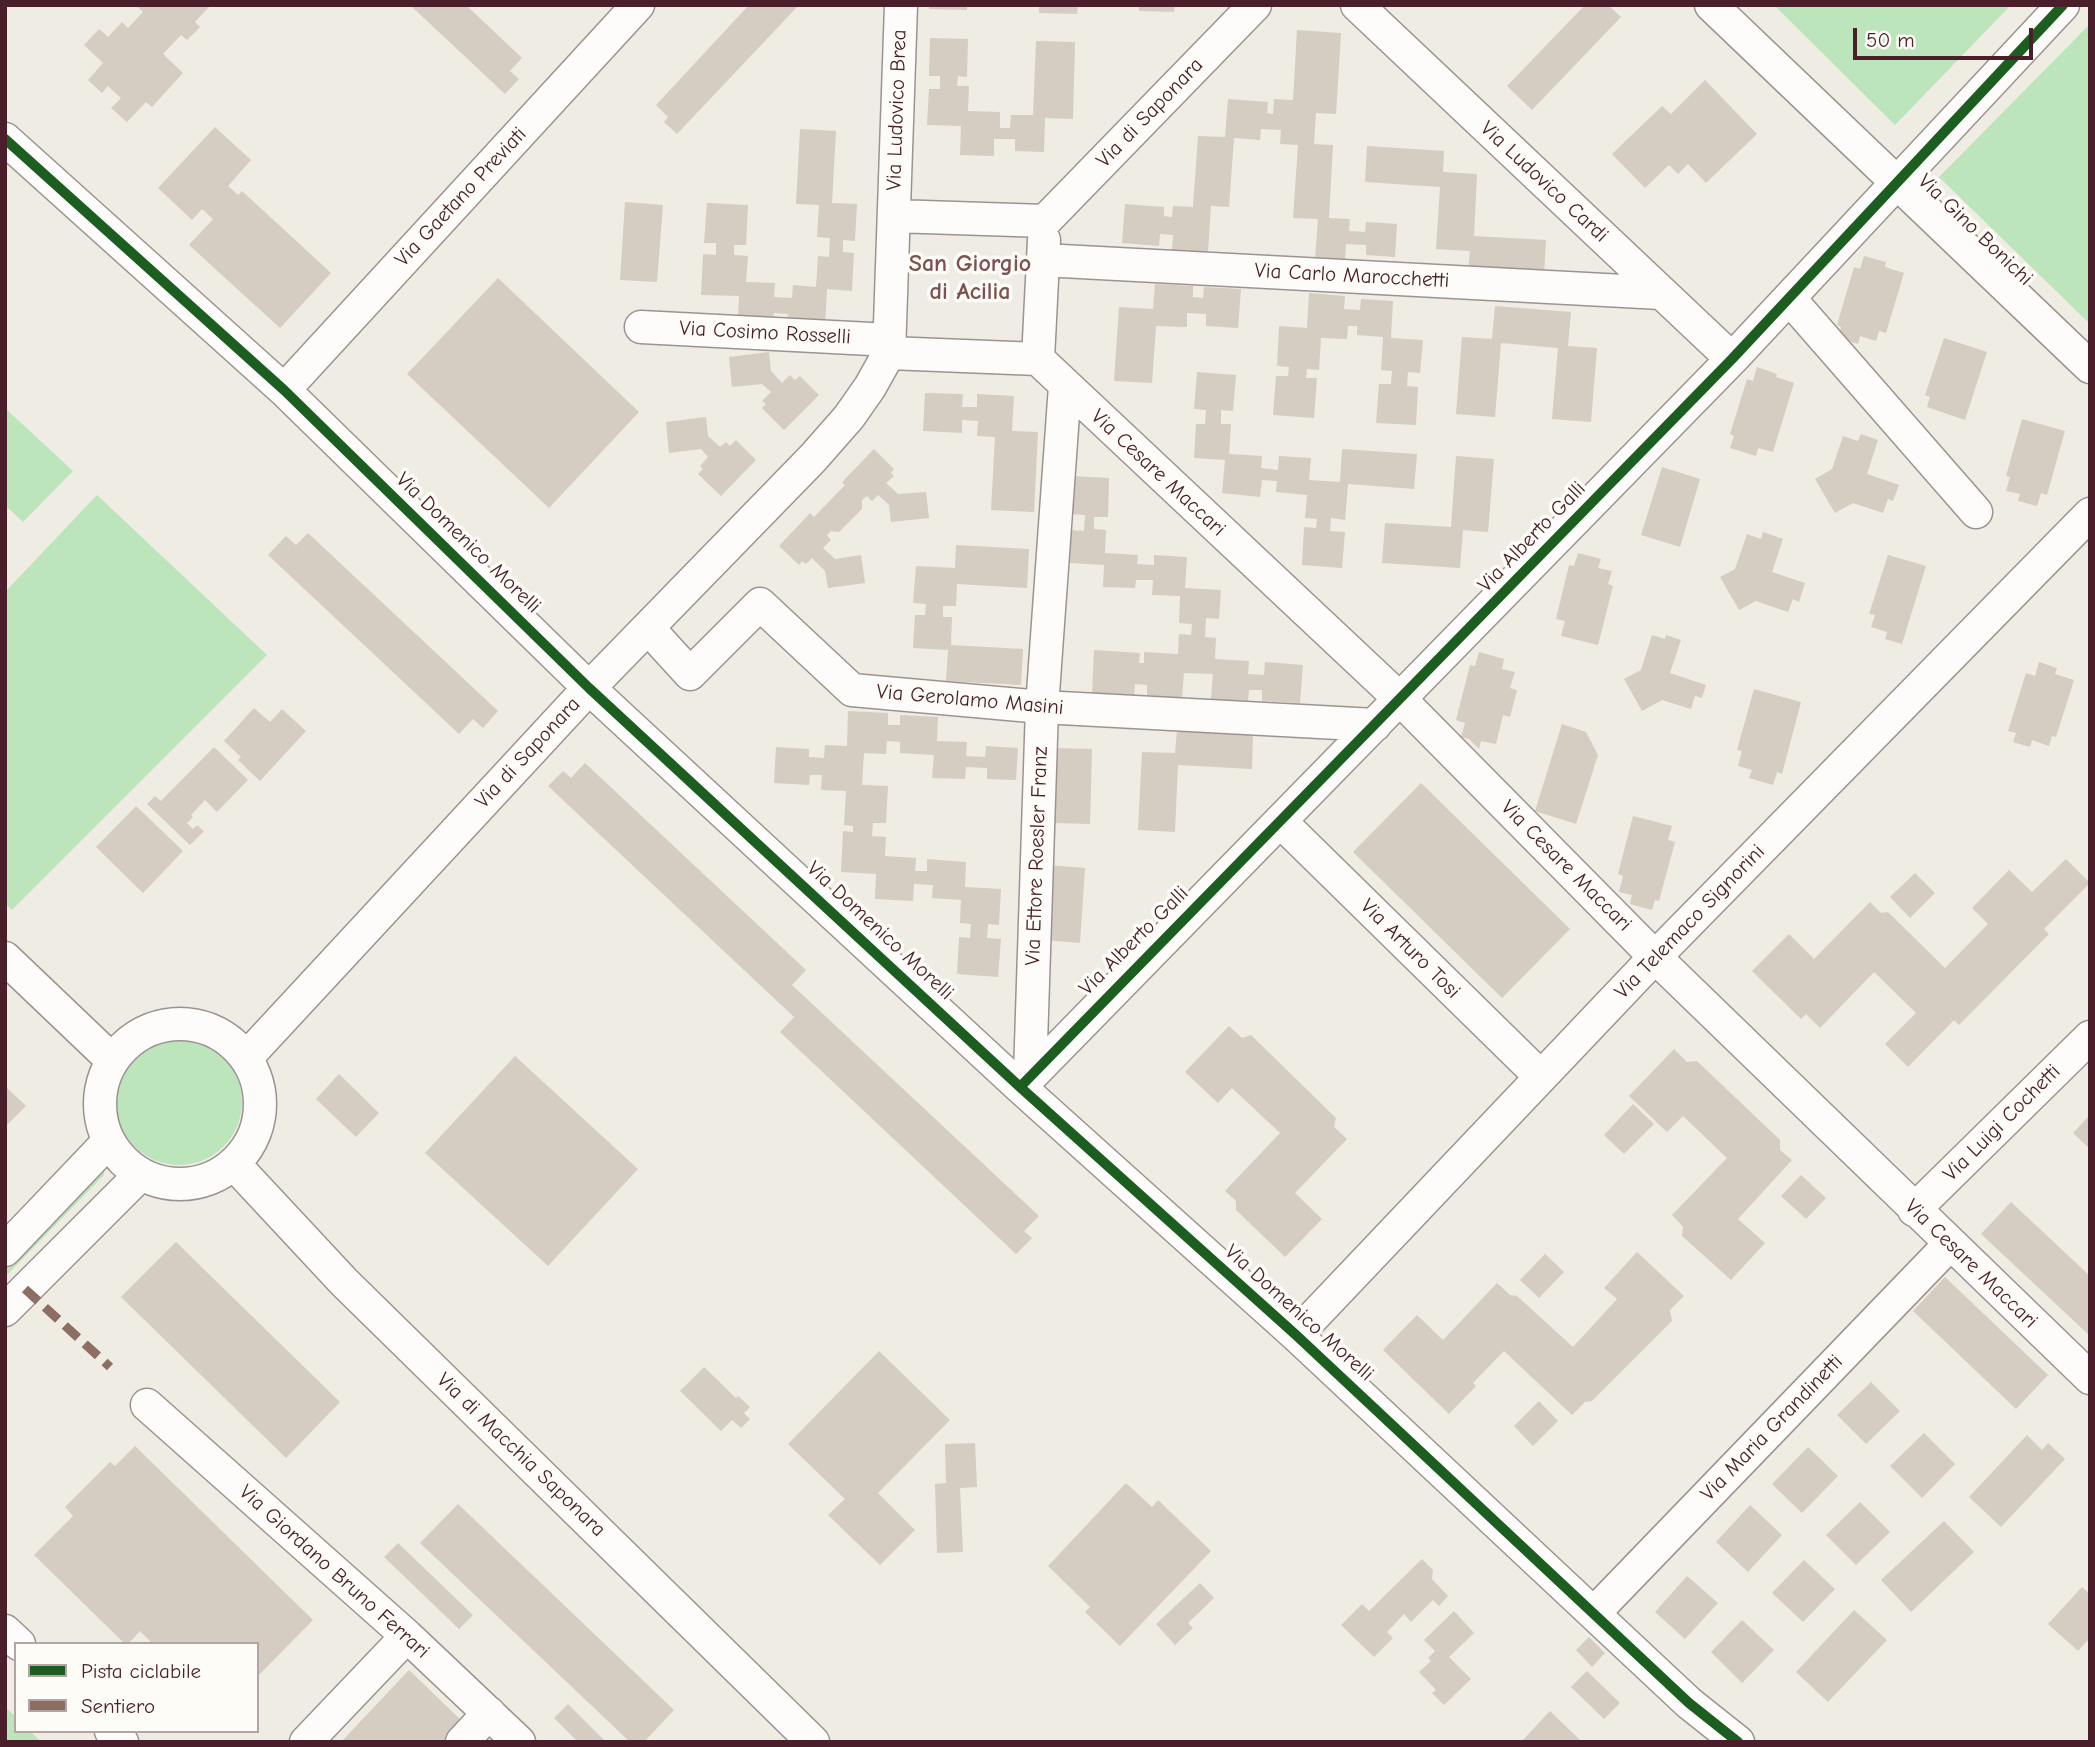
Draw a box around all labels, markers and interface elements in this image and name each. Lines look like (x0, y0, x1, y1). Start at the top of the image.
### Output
scale bar (1857, 14, 2037, 58)
text: 50 m (1866, 28, 1915, 52)
street label: Via Ludovico Brea (882, 29, 912, 191)
street label: Via di Saponara (1091, 53, 1209, 173)
street label: Via Ludovico Cardi (1475, 116, 1613, 248)
street label: Via Gaetano Previati (390, 122, 532, 272)
street label: Via Gino Bonichi (1912, 169, 2038, 291)
district label: San Giorgio di Acilia (909, 250, 1031, 306)
street label: Via Carlo Marocchetti (1254, 258, 1450, 294)
street label: Via Cosimo Rosselli (679, 316, 851, 350)
street label: Via Cesare Maccari (1085, 404, 1231, 542)
street label: Via Domenico Morelli (390, 467, 546, 619)
street label: Via Alberto Galli (1473, 476, 1591, 598)
street label: Via Gerolamo Masini (875, 679, 1065, 721)
street label: Via di Saponara (470, 692, 586, 814)
street label: Via Ettore Roesler Franz (1021, 746, 1053, 966)
street label: Via Cesare Maccari (1495, 795, 1637, 937)
street label: Via Telemaco Signorini (1610, 840, 1770, 1004)
street label: Via Domenico Morelli (801, 856, 959, 1006)
street label: Via Alberto Galli (1074, 881, 1194, 1001)
street label: Via Arturo Tosi (1355, 894, 1465, 1004)
street label: Via Luigi Cochetti (1938, 1059, 2066, 1187)
street label: Via Cesare Maccari (1899, 1194, 2043, 1334)
street label: Via Domenico Morelli (1219, 1239, 1379, 1387)
street label: Via Maria Grandinetti (1696, 1350, 1848, 1506)
street label: Via di Macchia Saponara (431, 1368, 611, 1542)
street label: Via Giordano Bruno Ferrari (234, 1480, 434, 1664)
legend (14, 1642, 259, 1733)
text: Pista ciclabile (81, 1659, 201, 1683)
text: Sentiero (81, 1694, 155, 1718)

